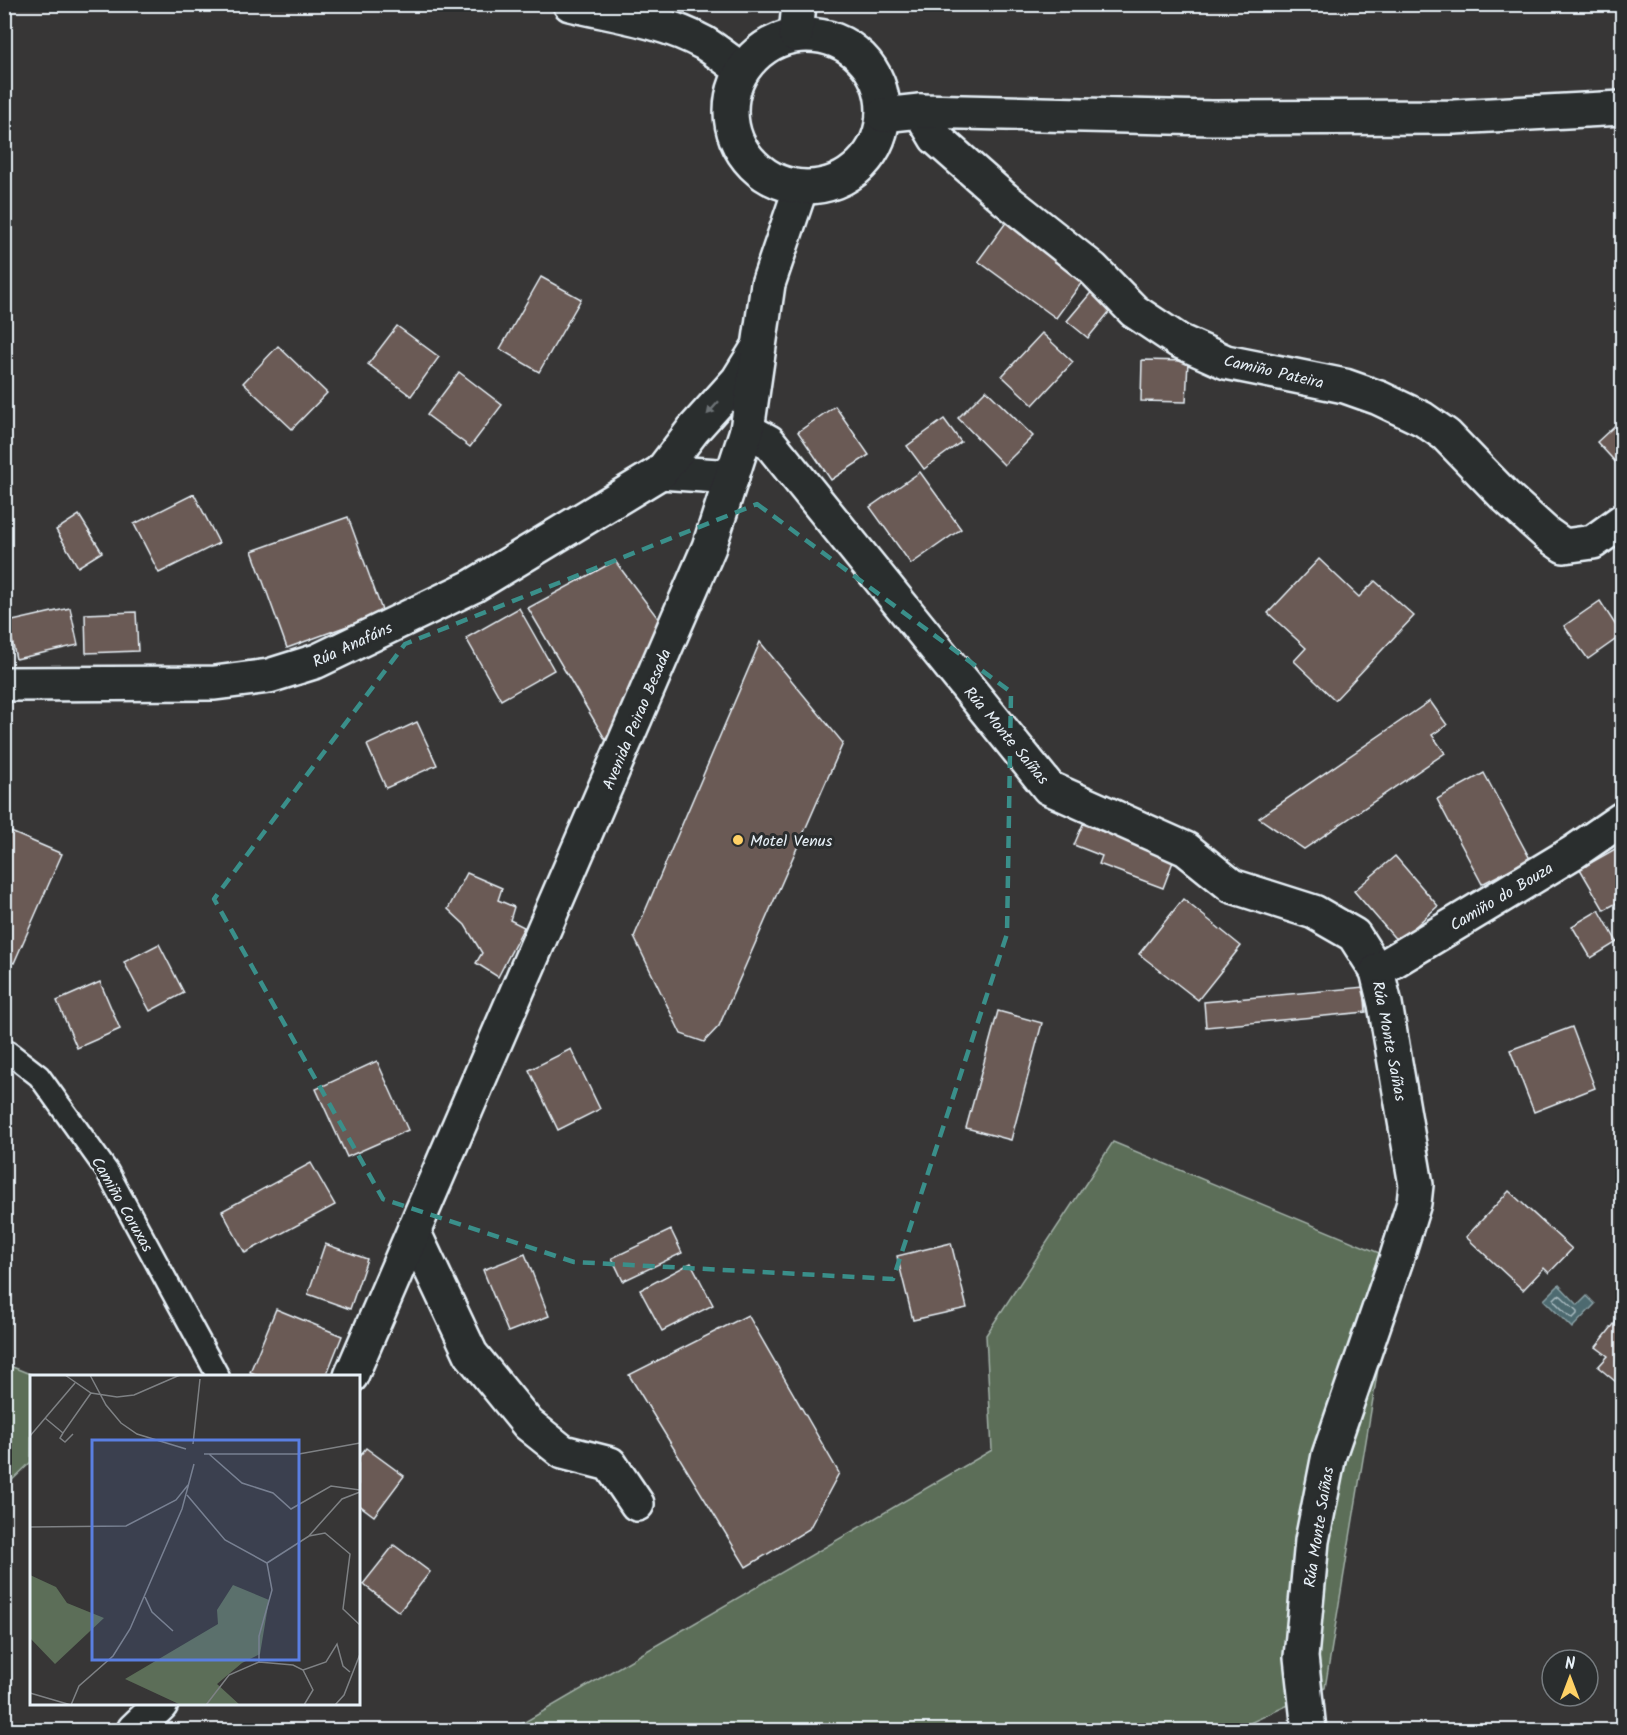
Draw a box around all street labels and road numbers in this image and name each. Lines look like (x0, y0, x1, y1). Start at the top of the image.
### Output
street label: Camiño Pateira (1221, 349, 1326, 396)
street label: Rúa Anafáns (309, 616, 397, 675)
street label: Avenida Peirao Besada (596, 645, 678, 794)
street label: Rúa Monte Saíñas (957, 681, 1055, 791)
street label: Camiño do Bouza (1445, 856, 1558, 938)
street label: Rúa Monte Saíñas (1365, 979, 1412, 1104)
street label: Camiño Coruxas (84, 1152, 159, 1257)
street label: Rúa Monte Saíñas (1298, 1465, 1341, 1589)

